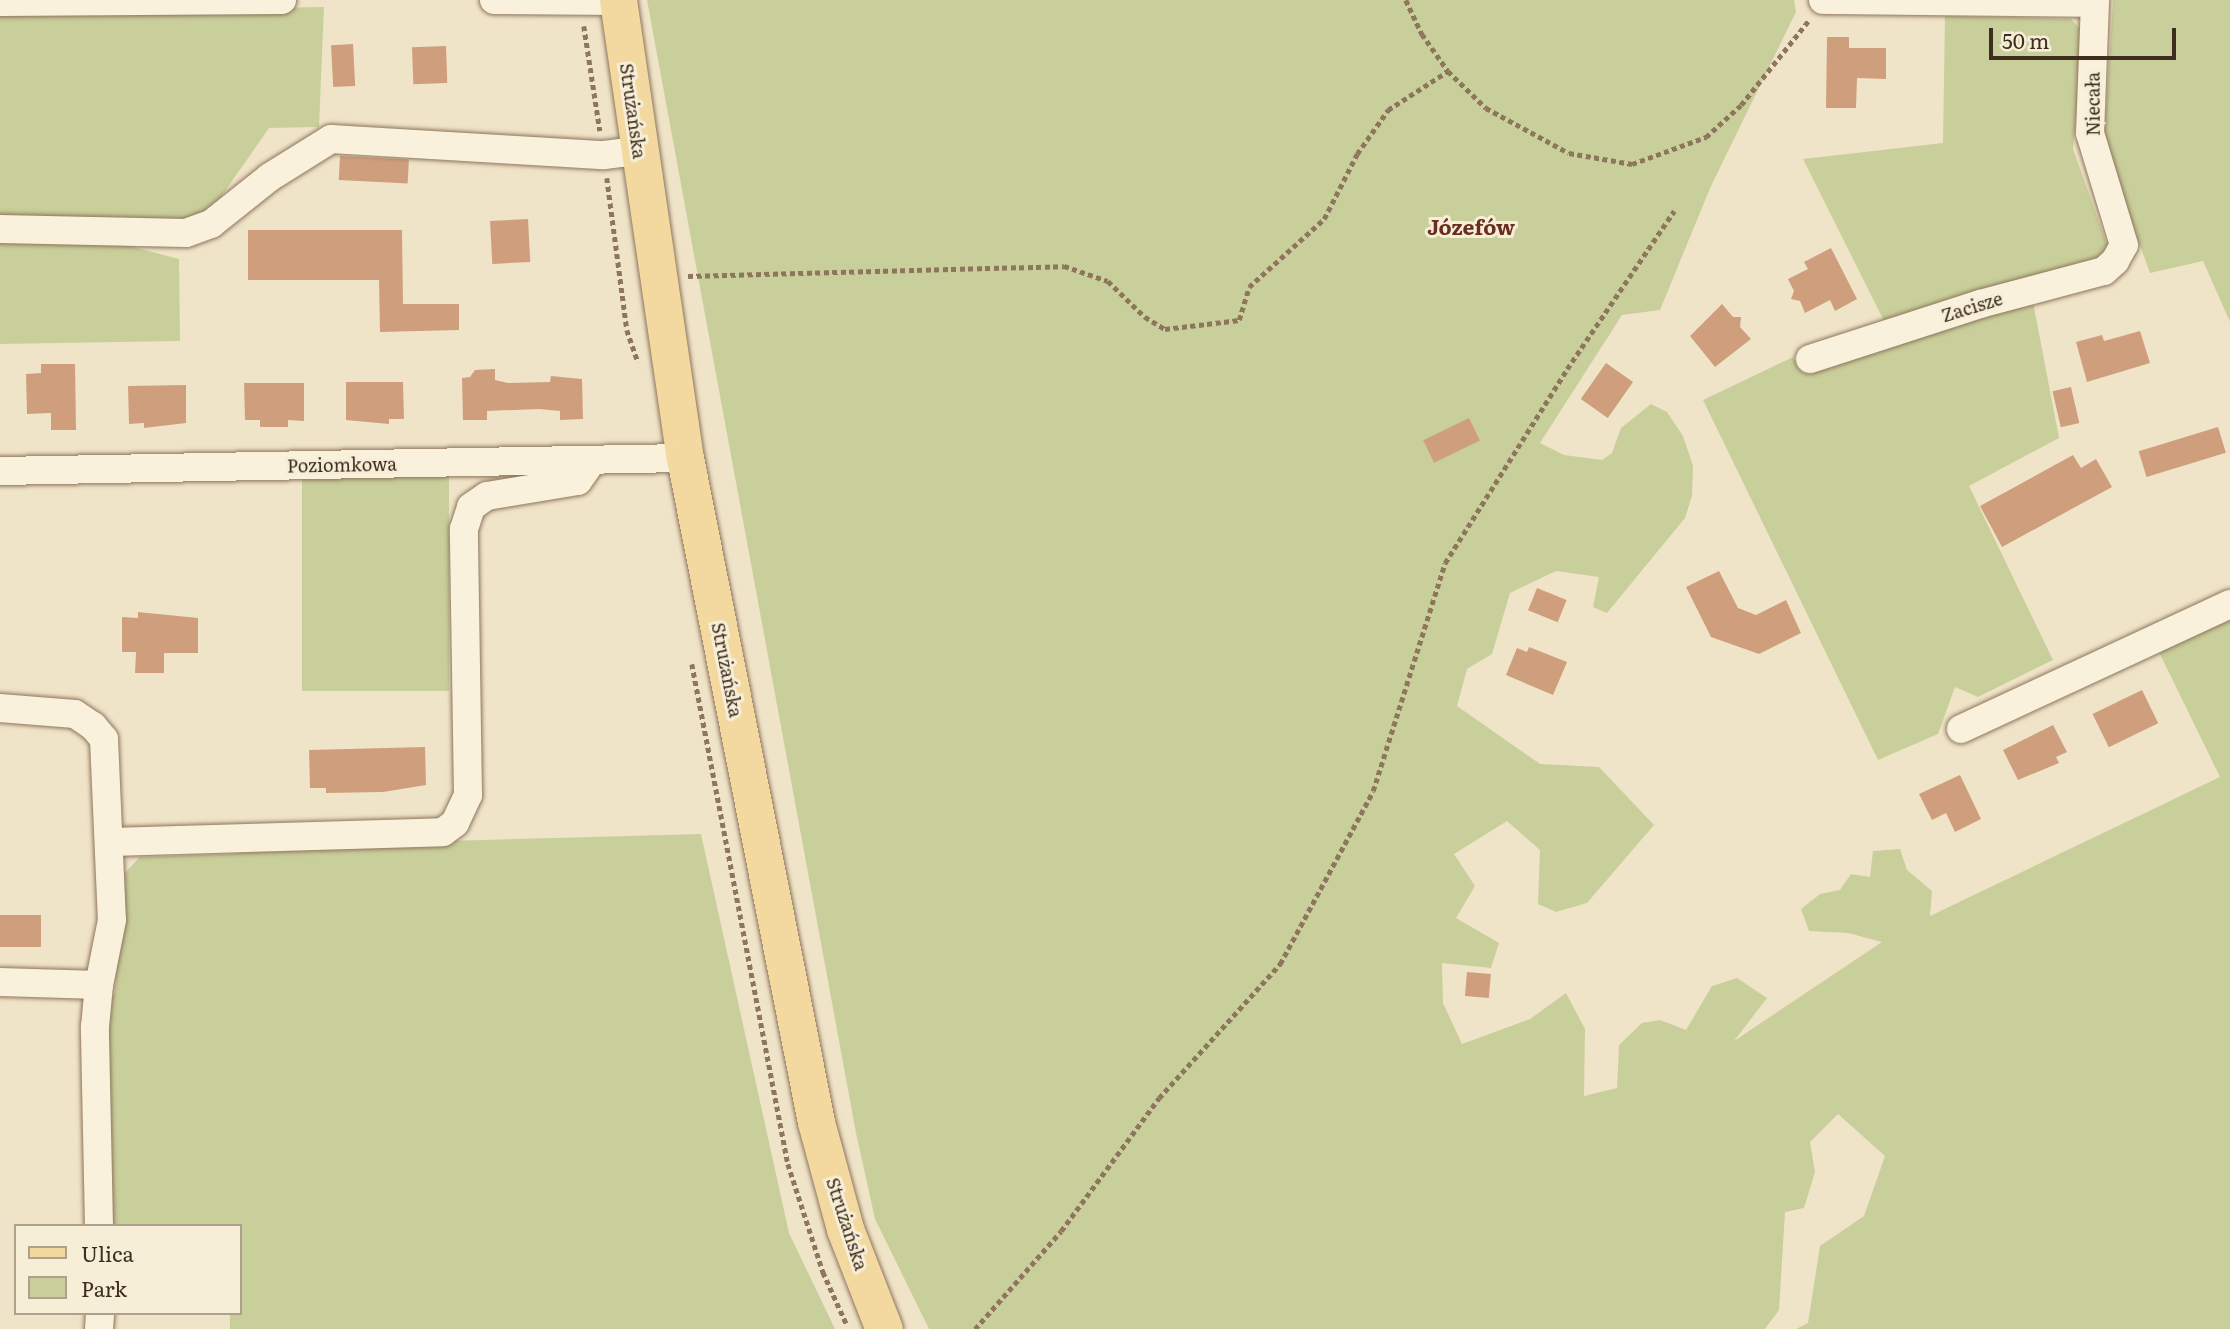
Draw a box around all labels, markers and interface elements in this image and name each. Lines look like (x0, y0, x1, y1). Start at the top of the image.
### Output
scale bar (1992, 14, 2179, 58)
text: 50 m (2002, 24, 2049, 55)
street label: Strużańska (616, 62, 650, 160)
street label: Niecała (2082, 72, 2104, 136)
district label: Józefów (1427, 213, 1515, 239)
street label: Zacisze (1939, 288, 2005, 326)
street label: Poziomkowa (287, 453, 397, 477)
street label: Strużańska (707, 621, 747, 719)
street label: Strużańska (822, 1175, 872, 1273)
legend (14, 1224, 242, 1315)
text: Ulica (81, 1237, 134, 1268)
text: Park (81, 1272, 127, 1303)

